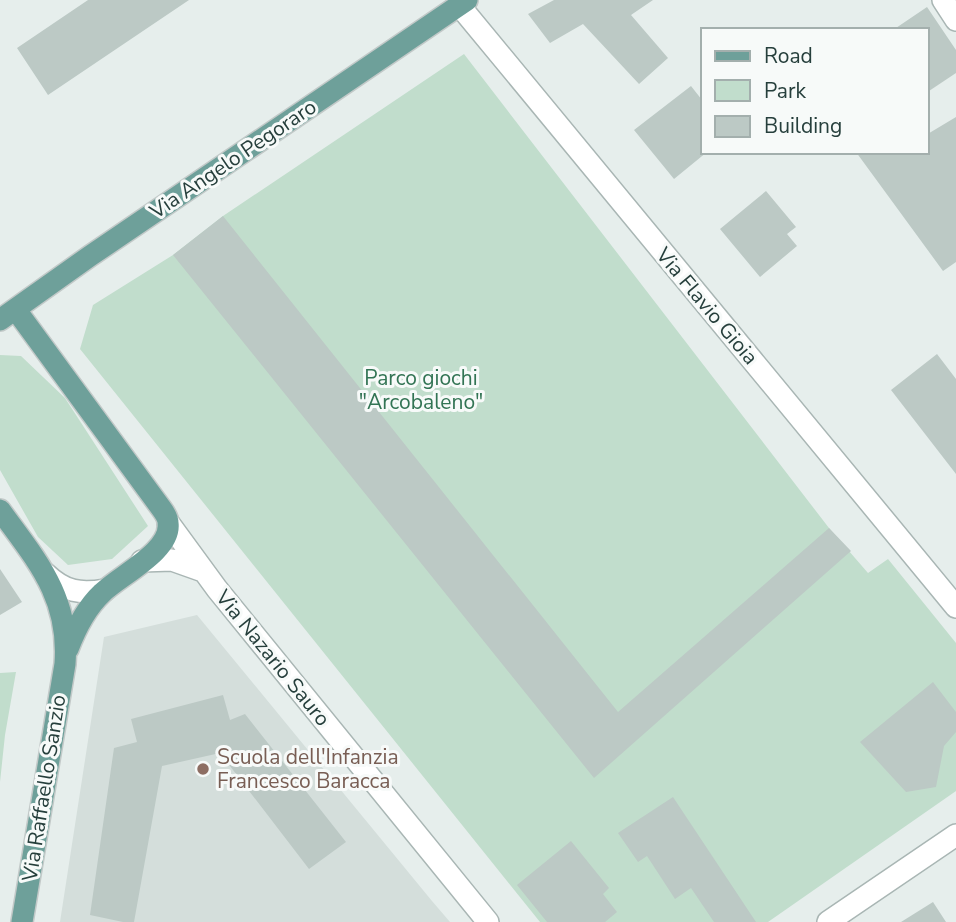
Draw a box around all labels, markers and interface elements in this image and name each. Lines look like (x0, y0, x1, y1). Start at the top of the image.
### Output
legend (701, 28, 928, 154)
text: Road (764, 42, 813, 70)
text: Park (764, 77, 806, 105)
street label: Via Angelo Pegoraro (143, 93, 322, 226)
text: Building (764, 112, 842, 140)
street label: Via Flavio Gioia (649, 241, 764, 371)
park label: Parco giochi "Arcobaleno" (359, 364, 483, 416)
street label: Via Nazario Sauro (209, 583, 337, 732)
street label: Via Raffaello Sanzio (15, 693, 73, 884)
place label: Scuola dell'Infanzia Francesco Baracca (217, 743, 399, 795)
marker: Scuola dell'Infanzia Francesco Baracca (195, 761, 211, 777)

